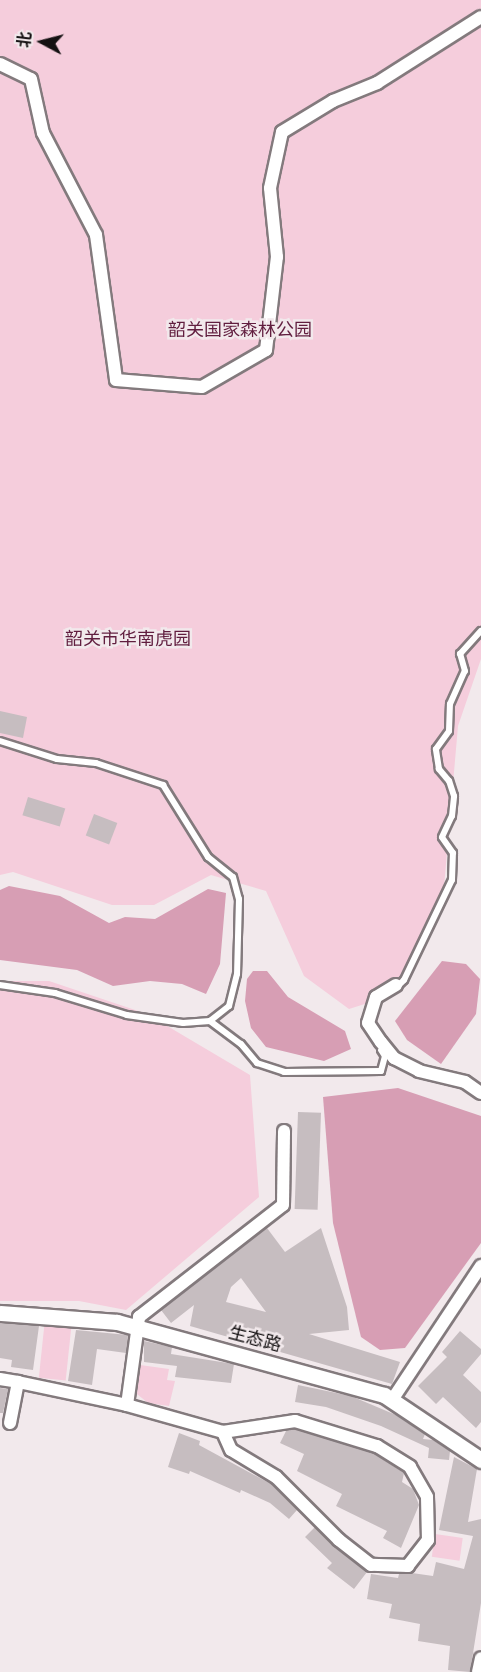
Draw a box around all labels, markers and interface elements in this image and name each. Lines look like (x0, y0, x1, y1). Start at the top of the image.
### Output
north arrow (12, 12, 72, 72)
text: 北 (13, 31, 35, 49)
park label: 韶关国家森林公园 (168, 319, 312, 341)
park label: 韶关市华南虎园 (65, 628, 191, 650)
street label: 生态路 (226, 1322, 284, 1356)

